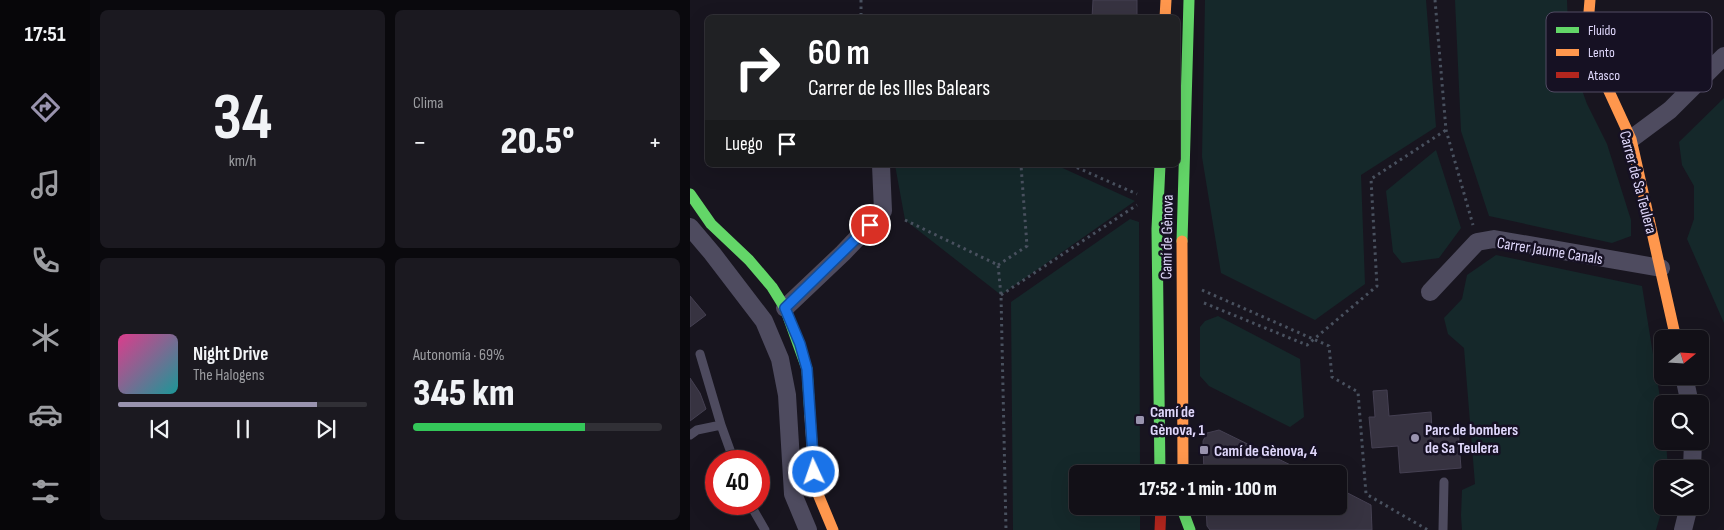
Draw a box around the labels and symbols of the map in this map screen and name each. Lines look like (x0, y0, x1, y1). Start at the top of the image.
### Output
legend (1546, 12, 1712, 92)
text: Fluido (1588, 22, 1616, 39)
text: Lento (1588, 44, 1615, 61)
text: Atasco (1587, 67, 1620, 84)
street label: Carrer de Sa Teulera (1615, 129, 1660, 236)
street label: Camí de Gènova (1157, 194, 1178, 280)
pin (849, 204, 891, 246)
street label: Carrer Jaume Canals (1495, 234, 1604, 269)
north arrow (1654, 330, 1709, 385)
place label: Camí de Gènova, 1 (1150, 403, 1205, 440)
marker: Camí de Gènova, 1 (1134, 414, 1146, 426)
place label: Parc de bombers de Sa Teulera (1425, 421, 1518, 458)
marker: Parc de bombers de Sa Teulera (1409, 432, 1421, 444)
place label: Camí de Gènova, 4 (1214, 442, 1318, 461)
marker: Camí de Gènova, 4 (1198, 444, 1210, 456)
position arrow (787, 445, 839, 497)
speed limit sign: 40 (705, 450, 770, 515)

